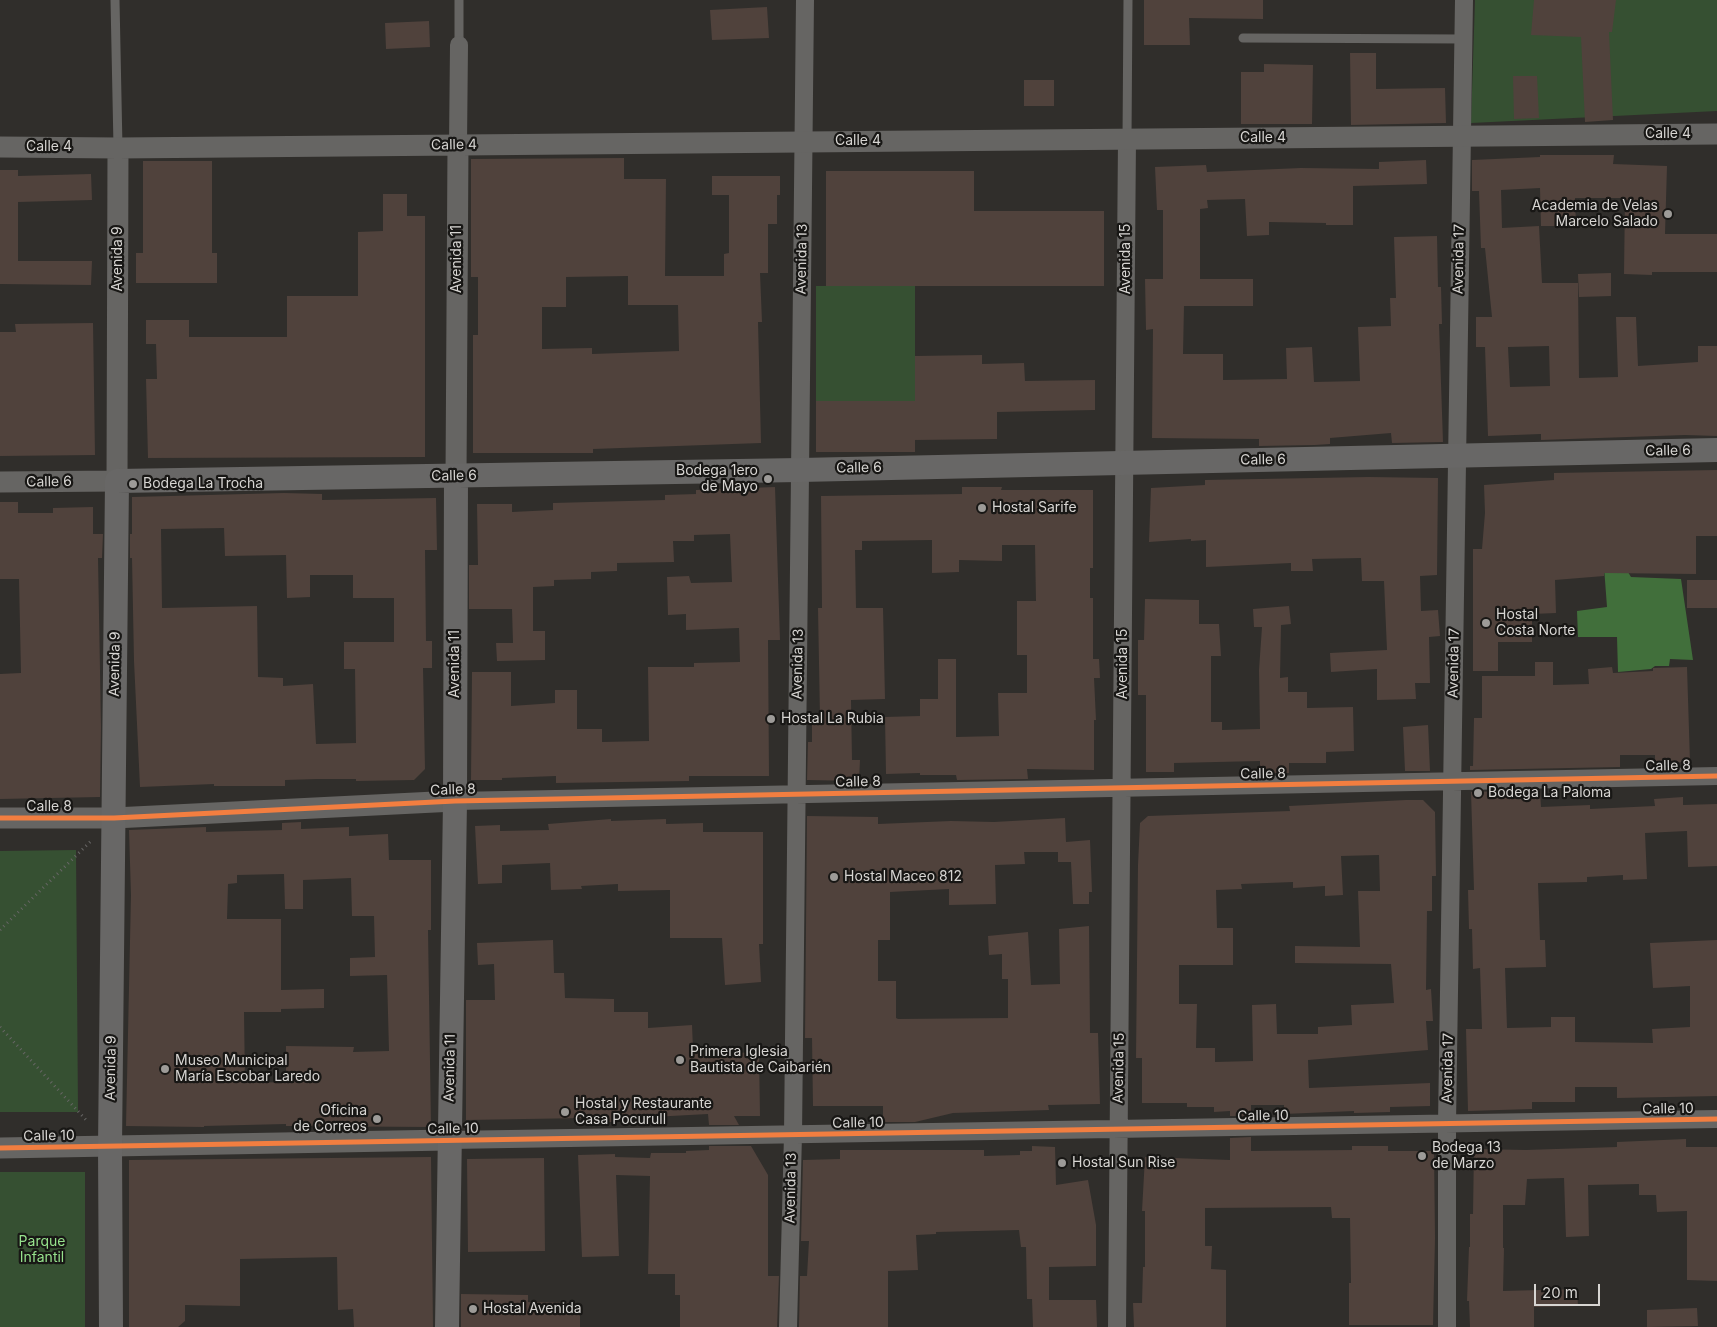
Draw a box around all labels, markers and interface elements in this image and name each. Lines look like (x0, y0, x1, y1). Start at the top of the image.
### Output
street label: Calle 4 (1645, 126, 1691, 142)
street label: Calle 4 (1240, 130, 1286, 146)
street label: Calle 4 (835, 133, 881, 149)
street label: Calle 4 (431, 136, 477, 154)
street label: Calle 4 (26, 139, 72, 155)
place label: Academia de Velas Marcelo Salado (1532, 198, 1658, 230)
marker: Academia de Velas Marcelo Salado (1662, 208, 1674, 220)
street label: Avenida 13 (793, 223, 811, 295)
street label: Avenida 15 (1118, 224, 1134, 294)
street label: Avenida 17 (1450, 224, 1468, 294)
street label: Avenida 11 (449, 225, 465, 293)
street label: Avenida 9 (110, 226, 126, 292)
street label: Calle 6 (1645, 442, 1691, 460)
street label: Calle 6 (1240, 451, 1286, 469)
street label: Calle 6 (836, 459, 882, 477)
place label: Bodega 1ero de Mayo (676, 463, 758, 496)
street label: Calle 6 (431, 467, 477, 485)
street label: Calle 6 (26, 473, 72, 491)
marker: Bodega 1ero de Mayo (762, 473, 774, 485)
place label: Bodega La Trocha (143, 476, 263, 492)
marker: Bodega La Trocha (127, 478, 139, 490)
place label: Hostal Sarife (992, 500, 1077, 516)
marker: Hostal Sarife (976, 502, 988, 514)
place label: Hostal Costa Norte (1496, 607, 1575, 640)
marker: Hostal Costa Norte (1480, 617, 1492, 629)
street label: Avenida 13 (789, 628, 807, 700)
street label: Avenida 17 (1445, 628, 1463, 698)
street label: Avenida 15 (1115, 629, 1131, 699)
street label: Avenida 11 (447, 630, 463, 698)
street label: Avenida 9 (106, 631, 124, 697)
place label: Hostal La Rubia (781, 711, 884, 727)
marker: Hostal La Rubia (765, 713, 777, 725)
street label: Calle 8 (1645, 757, 1691, 775)
street label: Calle 8 (1240, 765, 1286, 783)
street label: Calle 8 (835, 773, 881, 791)
street label: Calle 8 (430, 781, 476, 799)
place label: Bodega La Paloma (1488, 785, 1611, 801)
marker: Bodega La Paloma (1472, 787, 1484, 799)
street label: Calle 8 (26, 799, 72, 815)
place label: Hostal Maceo 812 (844, 869, 962, 885)
marker: Hostal Maceo 812 (828, 871, 840, 883)
street label: Avenida 15 (1110, 1033, 1128, 1103)
street label: Avenida 17 (1439, 1033, 1457, 1103)
street label: Avenida 11 (441, 1034, 459, 1102)
street label: Avenida 9 (102, 1035, 120, 1101)
place label: Primera Iglesia Bautista de Caibarién (690, 1044, 831, 1076)
place label: Museo Municipal María Escobar Laredo (175, 1053, 320, 1086)
marker: Primera Iglesia Bautista de Caibarién (674, 1054, 686, 1066)
marker: Museo Municipal María Escobar Laredo (159, 1063, 171, 1075)
place label: Hostal y Restaurante Casa Pocurull (575, 1096, 712, 1128)
street label: Calle 10 (1642, 1100, 1694, 1118)
place label: Oficina de Correos (293, 1103, 367, 1136)
marker: Hostal y Restaurante Casa Pocurull (559, 1106, 571, 1118)
street label: Calle 10 (1237, 1107, 1289, 1125)
marker: Oficina de Correos (371, 1113, 383, 1125)
street label: Calle 10 (832, 1114, 884, 1132)
street label: Calle 10 (427, 1120, 479, 1138)
street label: Calle 10 (23, 1127, 75, 1145)
place label: Bodega 13 de Marzo (1432, 1140, 1501, 1172)
marker: Bodega 13 de Marzo (1416, 1150, 1428, 1162)
street label: Avenida 13 (782, 1152, 800, 1224)
place label: Hostal Sun Rise (1072, 1155, 1175, 1171)
marker: Hostal Sun Rise (1056, 1157, 1068, 1169)
park label: Parque Infantil (19, 1234, 65, 1266)
scale bar (1537, 1274, 1603, 1306)
text: 20 m (1542, 1283, 1578, 1302)
place label: Hostal Avenida (483, 1301, 582, 1317)
marker: Hostal Avenida (467, 1303, 479, 1315)

